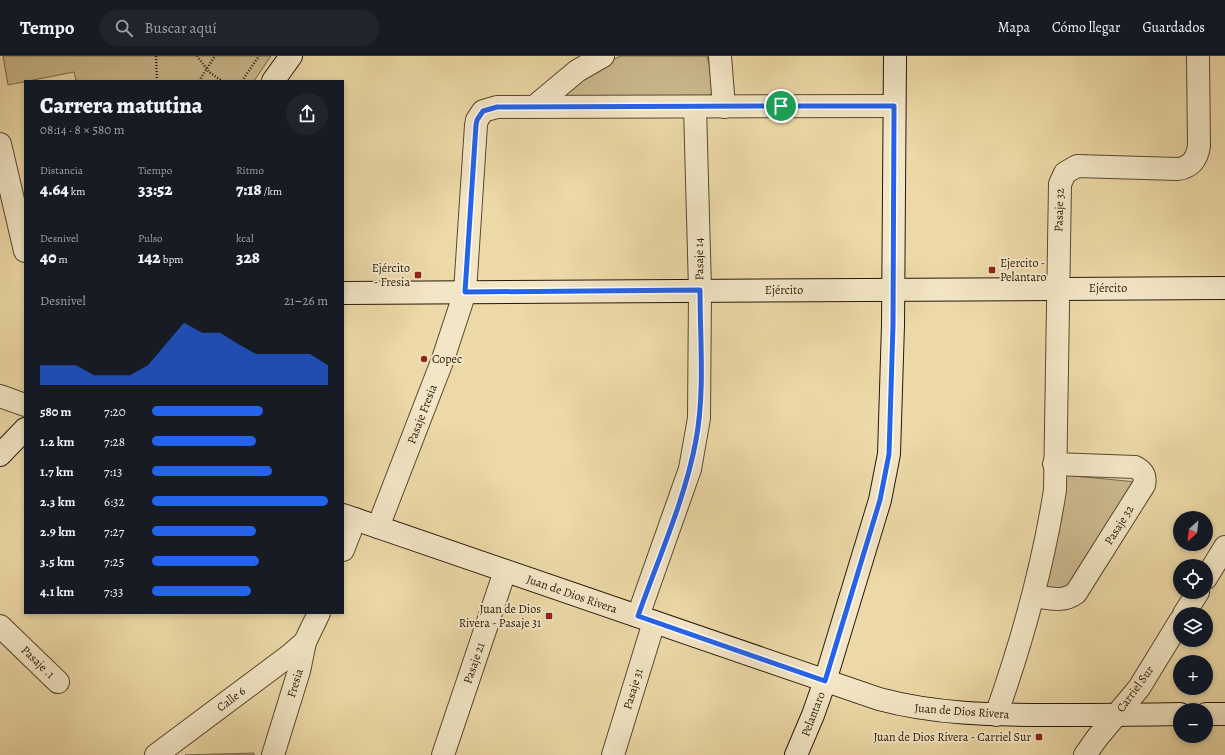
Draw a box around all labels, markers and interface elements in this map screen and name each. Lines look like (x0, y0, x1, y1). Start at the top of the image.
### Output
search box (99, 10, 379, 46)
text: Tempo (20, 15, 75, 41)
icon: search (113, 17, 135, 39)
text: Buscar aquí (145, 18, 217, 38)
text: Mapa (998, 18, 1030, 37)
text: Cómo llegar (1052, 18, 1120, 37)
text: Guardados (1142, 18, 1205, 37)
pin (764, 89, 798, 123)
text: Carrera matutina (40, 91, 203, 121)
button: share (286, 93, 328, 135)
icon: arrive (770, 95, 792, 117)
text: 08:14 · 8 × 580 m (40, 121, 125, 138)
text: Distancia (40, 163, 83, 178)
text: Tiempo (138, 163, 172, 178)
text: Ritmo (236, 163, 264, 178)
text: 4.64 (40, 178, 69, 201)
text: 33:52 (138, 178, 172, 201)
text: 7:18 (236, 178, 262, 201)
text: km (69, 184, 85, 199)
text: /km (262, 184, 282, 199)
street label: Pasaje 32 (1050, 188, 1068, 232)
text: Desnivel (40, 231, 79, 246)
text: Pulso (138, 231, 163, 246)
text: kcal (236, 231, 254, 246)
street label: Pasaje 14 (691, 237, 707, 280)
text: 40 (40, 246, 56, 269)
text: 142 (138, 246, 161, 269)
text: 328 (236, 246, 260, 269)
text: m (56, 252, 68, 267)
text: bpm (161, 252, 183, 267)
place label: Ejercito - Pelantaro (1000, 255, 1047, 285)
place label: Ejército - Fresia (372, 260, 410, 290)
marker: Ejercito - Pelantaro (987, 265, 997, 275)
marker: Ejército - Fresia (413, 270, 423, 280)
street label: Ejército (1089, 280, 1127, 296)
street label: Ejército (765, 282, 803, 298)
text: Desnivel (40, 292, 86, 309)
text: 21–26 m (284, 292, 328, 309)
place label: Copec (432, 351, 462, 367)
marker: Copec (419, 354, 429, 364)
street label: Pasaje Fresia (403, 381, 441, 446)
text: 580 m (40, 403, 72, 420)
text: 7:20 (104, 403, 126, 420)
text: 1.2 km (40, 433, 74, 450)
text: 7:28 (104, 433, 125, 450)
text: 1.7 km (40, 463, 74, 480)
text: 7:13 (104, 463, 122, 480)
text: 2.3 km (40, 493, 75, 510)
text: 6:32 (104, 493, 125, 510)
street label: Pasaje 32 (1101, 502, 1138, 548)
north arrow (1173, 511, 1213, 551)
map controls (1173, 511, 1213, 743)
text: 2.9 km (40, 523, 76, 540)
text: 7:27 (104, 523, 124, 540)
text: 3.5 km (40, 553, 75, 570)
text: 7:25 (104, 553, 124, 570)
button: locate (1173, 559, 1213, 599)
street label: Juan de Dios Rivera (524, 571, 620, 617)
text: 4.1 km (40, 583, 74, 600)
text: 7:33 (104, 583, 123, 600)
place label: Juan de Dios Rivera - Pasaje 31 (459, 601, 541, 631)
button: layers (1173, 607, 1213, 647)
marker: Juan de Dios Rivera - Pasaje 31 (544, 611, 554, 621)
street label: Pasaje 21 (459, 640, 489, 686)
street label: Pasaje .1 (18, 642, 58, 682)
button: + (1173, 655, 1213, 695)
street label: Carriel Sur (1113, 662, 1158, 715)
street label: Fresia (283, 666, 307, 699)
street label: Pasaje 31 (619, 666, 647, 712)
street label: Calle 6 (213, 683, 249, 715)
street label: Pelantaro (797, 689, 829, 739)
street label: Juan de Dios Rivera (914, 700, 1010, 722)
button: − (1173, 703, 1213, 743)
place label: Juan de Dios Rivera - Carriel Sur (873, 729, 1031, 745)
marker: Juan de Dios Rivera - Carriel Sur (1034, 732, 1044, 742)

